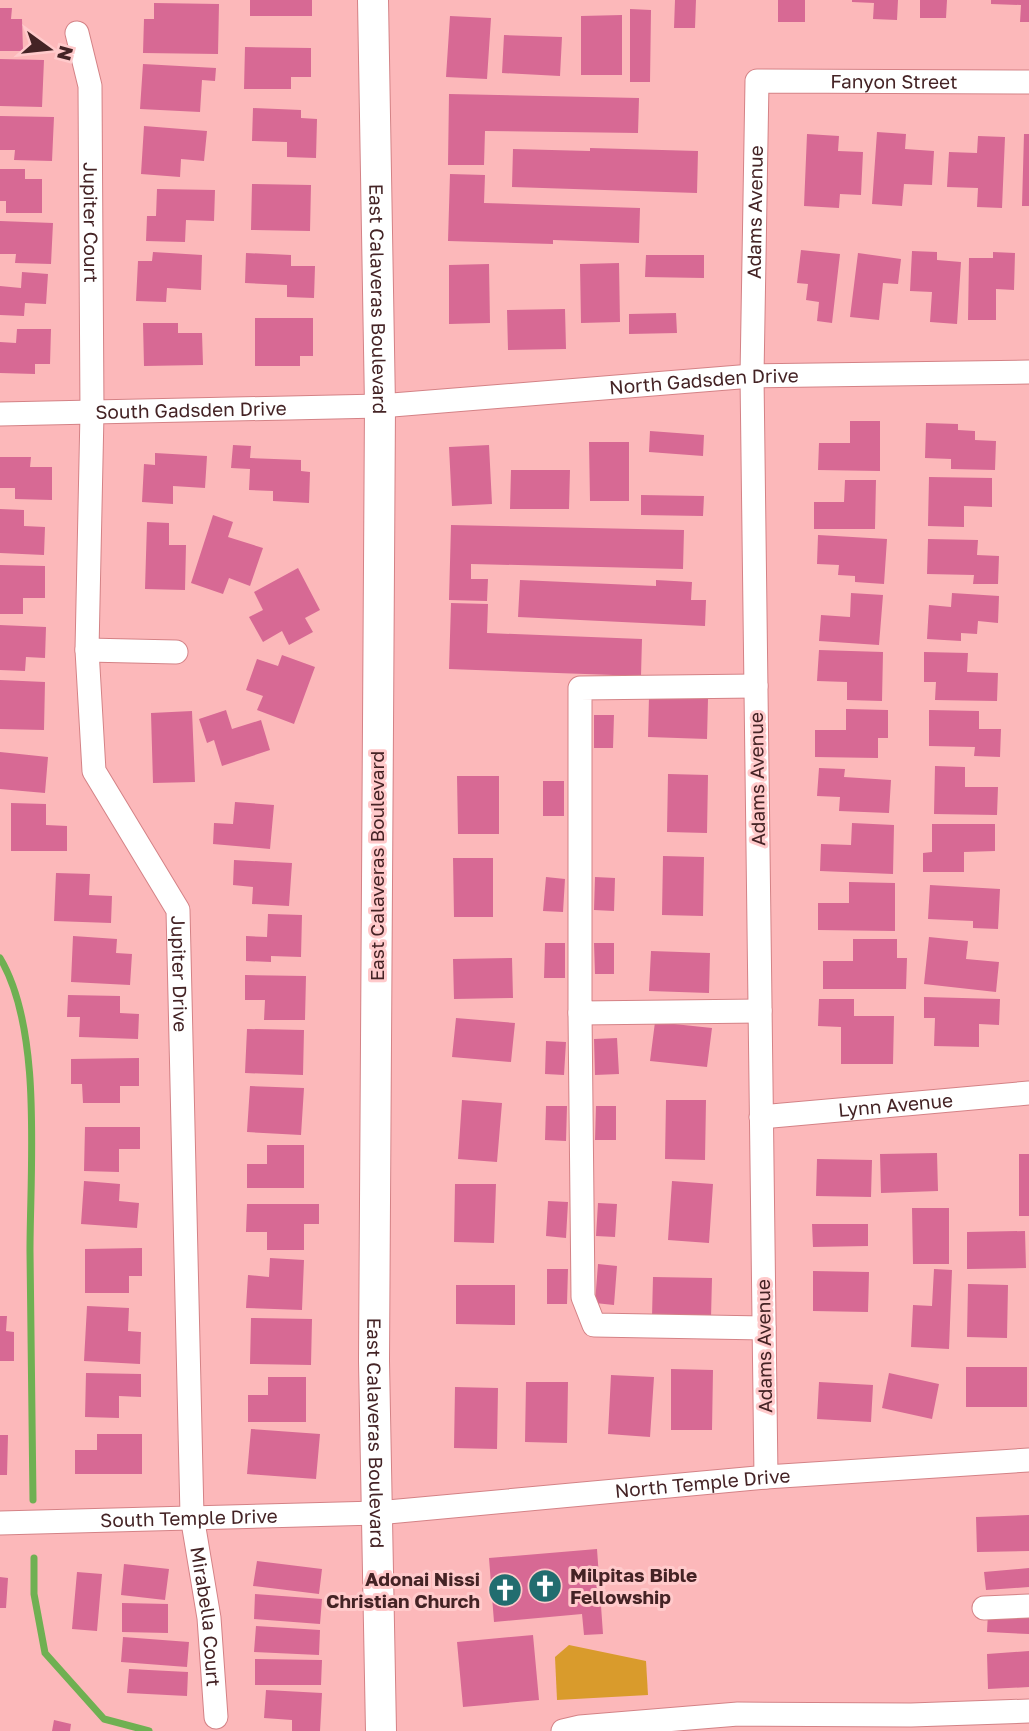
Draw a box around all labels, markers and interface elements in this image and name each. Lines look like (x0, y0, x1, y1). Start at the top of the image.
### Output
north arrow (14, 14, 84, 84)
text: N (53, 44, 79, 63)
street label: Fanyon Street (830, 69, 958, 93)
street label: Adams Avenue (742, 145, 767, 279)
street label: Jupiter Court (79, 162, 103, 283)
street label: East Calaveras Boulevard (365, 183, 392, 414)
street label: North Gadsden Drive (608, 363, 799, 398)
street label: South Gadsden Drive (95, 396, 287, 423)
street label: Adams Avenue (744, 712, 769, 846)
street label: East Calaveras Boulevard (365, 751, 388, 981)
street label: Jupiter Drive (167, 915, 193, 1032)
street label: Lynn Avenue (837, 1088, 954, 1121)
street label: Adams Avenue (751, 1279, 776, 1413)
street label: East Calaveras Boulevard (363, 1317, 390, 1548)
street label: North Temple Drive (614, 1463, 791, 1502)
street label: South Temple Drive (100, 1504, 278, 1531)
street label: Mirabella Court (186, 1545, 226, 1687)
place label: Milpitas Bible Fellowship (570, 1563, 697, 1608)
place label: Adonai Nissi Christian Church (326, 1567, 480, 1612)
church icon: Milpitas Bible Fellowship (526, 1567, 564, 1605)
church icon: Adonai Nissi Christian Church (486, 1571, 524, 1609)

